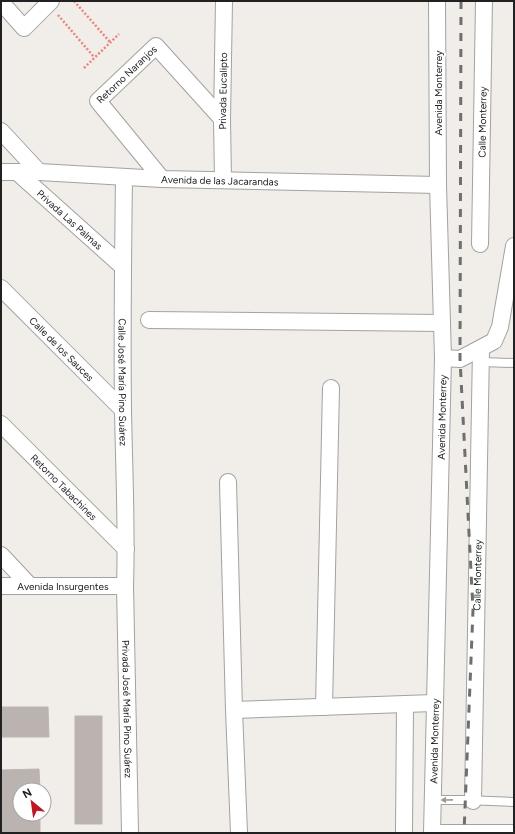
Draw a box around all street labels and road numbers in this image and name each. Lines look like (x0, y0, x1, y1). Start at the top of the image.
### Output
street label: Retorno Naranjos (93, 42, 160, 106)
street label: Avenida Monterrey (432, 50, 445, 135)
street label: Privada Eucalipto (215, 52, 230, 130)
street label: Calle Monterrey (475, 86, 489, 158)
street label: Avenida de las Jacarandas (161, 172, 279, 188)
street label: Privada Las Palmas (34, 187, 106, 252)
street label: Calle de los Sauces (27, 314, 97, 384)
street label: Calle José María Pino Suárez (116, 318, 130, 446)
street label: Avenida Monterrey (434, 374, 449, 460)
street label: Retorno Tabachines (28, 451, 100, 523)
street label: Calle Monterrey (470, 539, 484, 611)
street label: Avenida Insurgentes (17, 580, 109, 593)
street label: Privada José María Pino Suárez (120, 640, 135, 778)
street label: Avenida Monterrey (427, 698, 442, 784)

